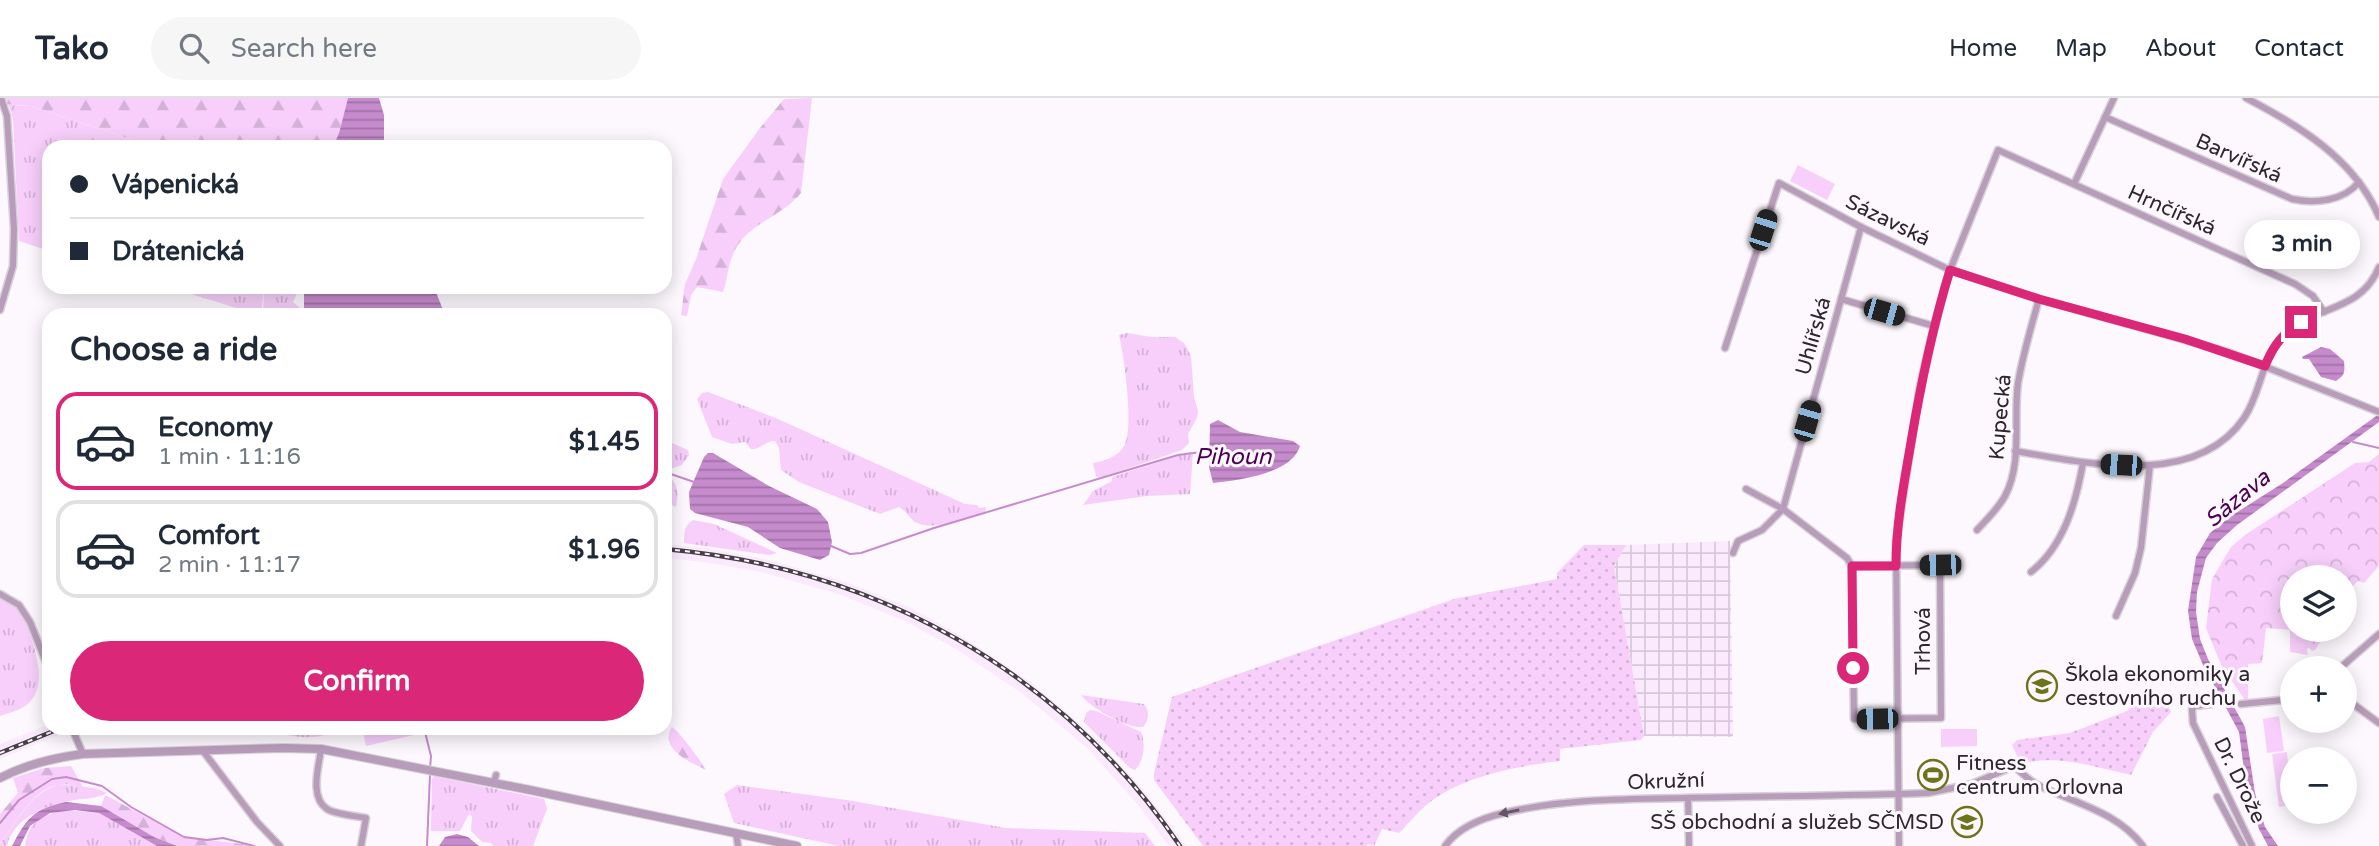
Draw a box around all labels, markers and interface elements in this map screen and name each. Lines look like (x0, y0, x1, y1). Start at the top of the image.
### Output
search box (151, 17, 641, 80)
text: Tako (35, 29, 109, 68)
icon: search (175, 29, 213, 67)
text: Search here (231, 33, 377, 64)
text: Home (1949, 34, 2017, 63)
text: Map (2055, 34, 2107, 63)
text: About (2145, 34, 2216, 63)
text: Contact (2254, 34, 2344, 63)
street label: Barvířská (2192, 128, 2286, 189)
text: Vápenická (112, 169, 239, 200)
street label: Hrnčířská (2124, 180, 2220, 241)
street label: Sázavská (1841, 189, 1934, 252)
car (1747, 207, 1780, 253)
callout: 3 min (2243, 220, 2359, 270)
text: 3 min (2271, 230, 2333, 258)
text: Drátenická (112, 236, 245, 267)
street label: Uhlířská (1790, 294, 1837, 378)
car (1861, 296, 1908, 328)
route end (2285, 306, 2317, 338)
text: Choose a ride (70, 331, 277, 369)
street label: Kupecká (1984, 373, 2017, 461)
car (1792, 398, 1823, 444)
icon: car (74, 410, 137, 473)
text: Economy (158, 412, 273, 443)
text: $1.45 (569, 426, 640, 457)
text: 1 min · 11:16 (158, 443, 301, 471)
water label: Pihoun (1194, 443, 1272, 471)
car (2100, 453, 2143, 477)
water label: Sázava (2199, 463, 2277, 534)
icon: car (74, 518, 137, 581)
text: Comfort (158, 520, 260, 551)
text: $1.96 (568, 534, 640, 565)
text: 2 min · 11:17 (158, 551, 301, 579)
car (1919, 554, 1962, 576)
map controls (2280, 565, 2357, 824)
button: layers (2280, 565, 2357, 642)
street label: Trhová (1911, 607, 1936, 675)
button: Confirm (70, 641, 644, 721)
route start (1837, 652, 1869, 684)
button: + (2280, 656, 2357, 733)
place label: Škola ekonomiky a cestovního ruchu (2065, 662, 2250, 711)
school or university icon: Škola ekonomiky a cestovního ruchu (2025, 669, 2059, 703)
car (1856, 708, 1899, 730)
street label: Dr. Drože (2208, 733, 2271, 827)
button: − (2280, 747, 2357, 824)
place label: Fitness centrum Orlovna (1956, 751, 2124, 800)
sports icon: Fitness centrum Orlovna (1916, 758, 1950, 792)
street label: Okružní (1627, 768, 1705, 795)
school or university icon: SŠ obchodní a služeb SČMSD (1950, 805, 1984, 839)
one-way arrow (1498, 807, 1520, 818)
place label: SŠ obchodní a služeb SČMSD (1650, 810, 1944, 835)

